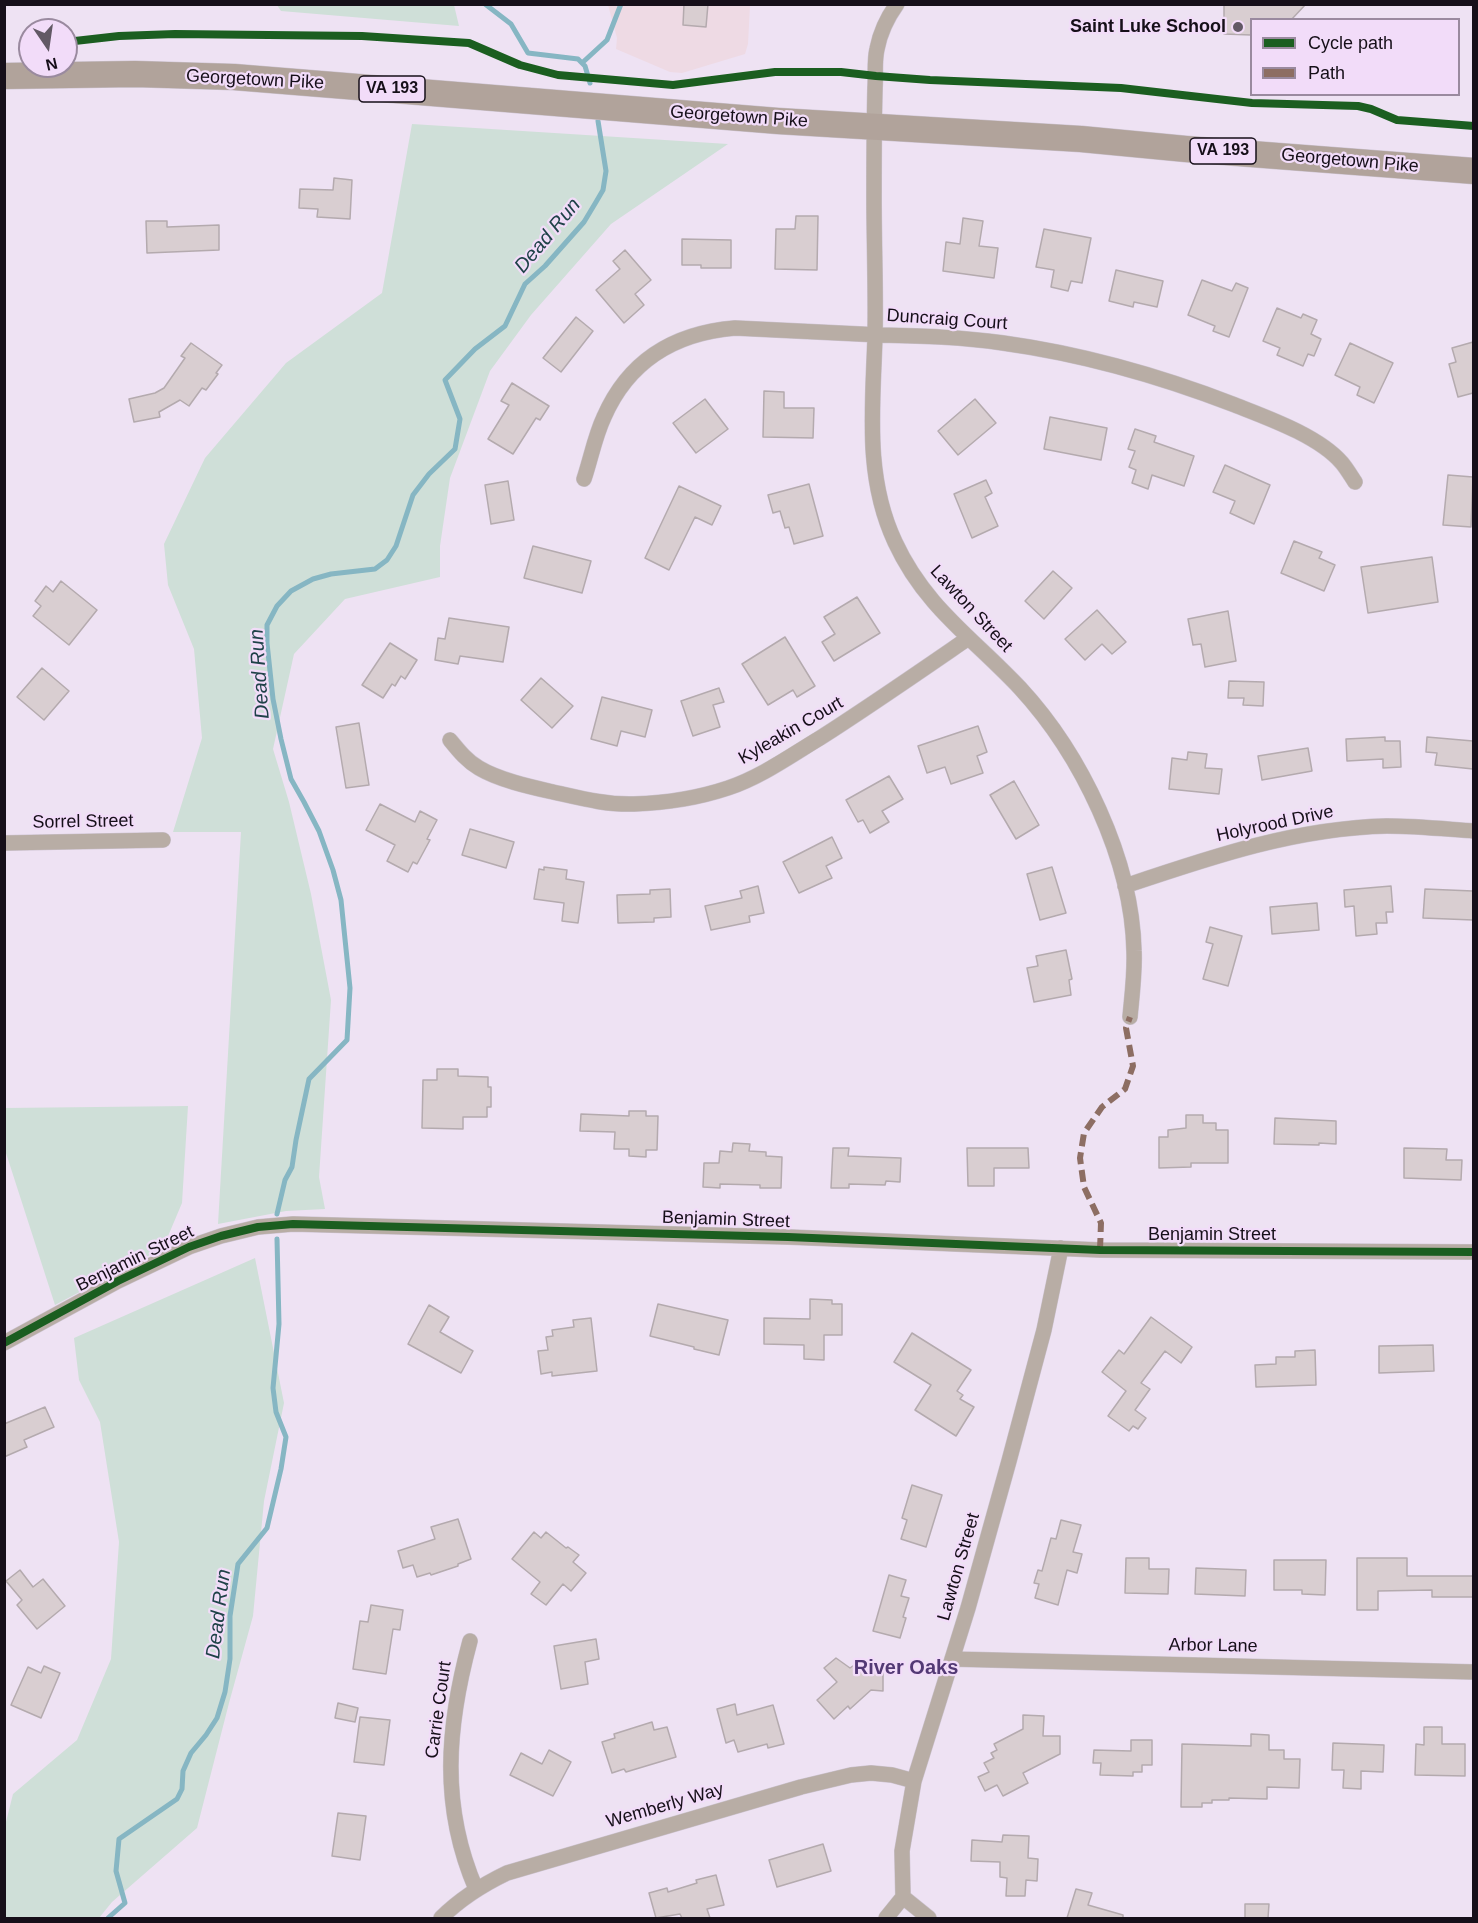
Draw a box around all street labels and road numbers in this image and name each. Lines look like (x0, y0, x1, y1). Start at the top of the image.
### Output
street label: Georgetown Pike (185, 66, 325, 94)
road number: VA 193 (359, 76, 425, 102)
street label: Georgetown Pike (669, 101, 809, 133)
road number: VA 193 (1190, 138, 1256, 164)
street label: Georgetown Pike (1280, 144, 1420, 178)
street label: Duncraig Court (886, 305, 1008, 335)
street label: Lawton Street (925, 561, 1017, 657)
street label: Kyleakin Court (735, 692, 847, 770)
street label: Holyrood Drive (1215, 801, 1335, 847)
street label: Sorrel Street (32, 810, 134, 834)
street label: Benjamin Street (662, 1207, 790, 1233)
street label: Benjamin Street (73, 1221, 197, 1297)
street label: Benjamin Street (1148, 1224, 1276, 1246)
street label: Lawton Street (933, 1511, 985, 1623)
street label: Arbor Lane (1168, 1634, 1258, 1658)
street label: Carrie Court (421, 1660, 457, 1760)
street label: Wemberly Way (604, 1779, 726, 1833)

